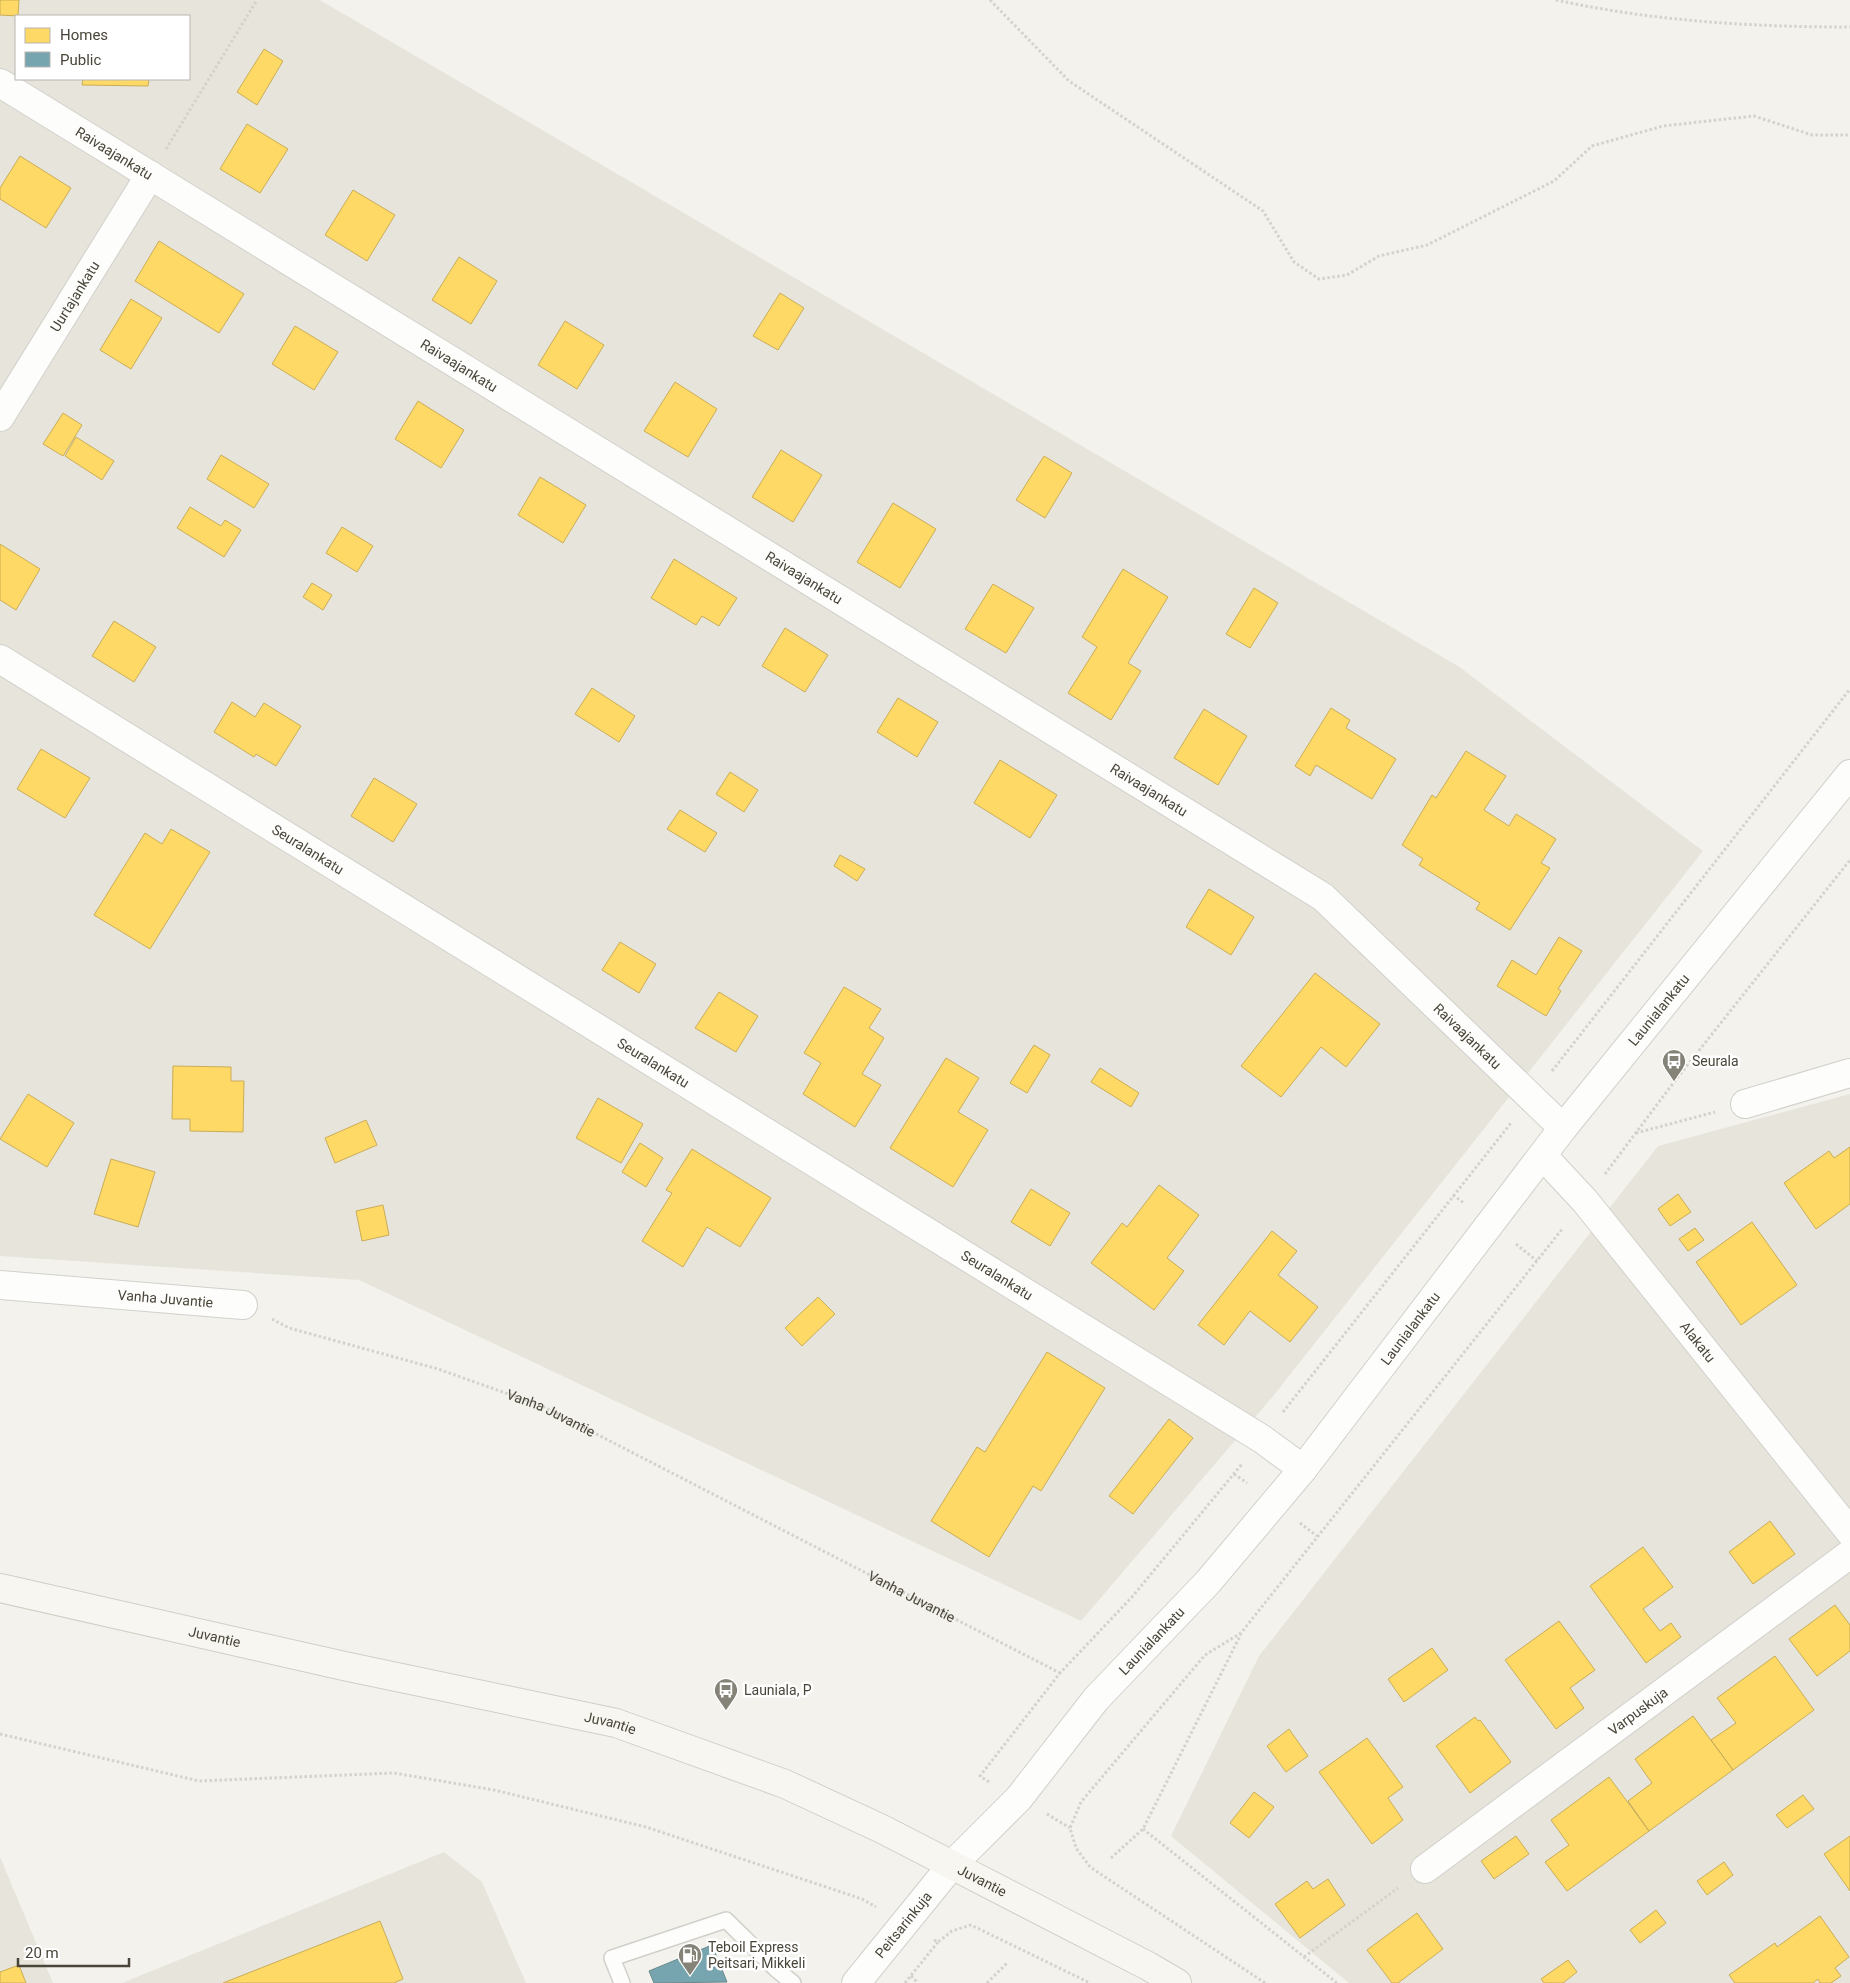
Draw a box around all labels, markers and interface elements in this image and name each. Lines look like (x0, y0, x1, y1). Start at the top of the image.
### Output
legend (15, 15, 190, 80)
text: Homes (60, 26, 108, 44)
text: Public (60, 51, 101, 69)
street label: Raivaajankatu (73, 124, 156, 183)
street label: Uurtajankatu (47, 258, 103, 334)
street label: Raivaajankatu (418, 336, 500, 395)
street label: Raivaajankatu (763, 548, 845, 607)
street label: Raivaajankatu (1108, 760, 1190, 820)
street label: Seuralankatu (269, 821, 347, 878)
street label: Launialankatu (1625, 971, 1692, 1049)
street label: Raivaajankatu (1431, 1000, 1505, 1072)
street label: Seuralankatu (614, 1035, 692, 1091)
bus stop icon: Seurala (1661, 1048, 1687, 1082)
place label: Seurala (1692, 1053, 1739, 1069)
street label: Seuralankatu (958, 1247, 1036, 1303)
street label: Vanha Juvantie (117, 1287, 214, 1311)
street label: Launialankatu (1377, 1289, 1443, 1368)
street label: Alakatu (1677, 1318, 1719, 1365)
street label: Vanha Juvantie (504, 1386, 598, 1440)
street label: Vanha Juvantie (865, 1567, 958, 1626)
street label: Launialankatu (1116, 1604, 1188, 1678)
street label: Juvantie (187, 1623, 242, 1650)
bus stop icon: Launiala, P (713, 1677, 739, 1711)
place label: Launiala, P (744, 1682, 812, 1698)
street label: Varpuskuja (1605, 1684, 1671, 1738)
street label: Juvantie (583, 1709, 638, 1738)
street label: Juvantie (955, 1861, 1009, 1900)
street label: Peitsarinkuja (872, 1888, 935, 1961)
scale bar (18, 1936, 129, 1968)
place label: Teboil Express Peitsari, Mikkeli (708, 1939, 805, 1971)
fuel station icon: Teboil Express Peitsari, Mikkeli (677, 1942, 703, 1976)
text: 20 m (25, 1944, 59, 1962)

